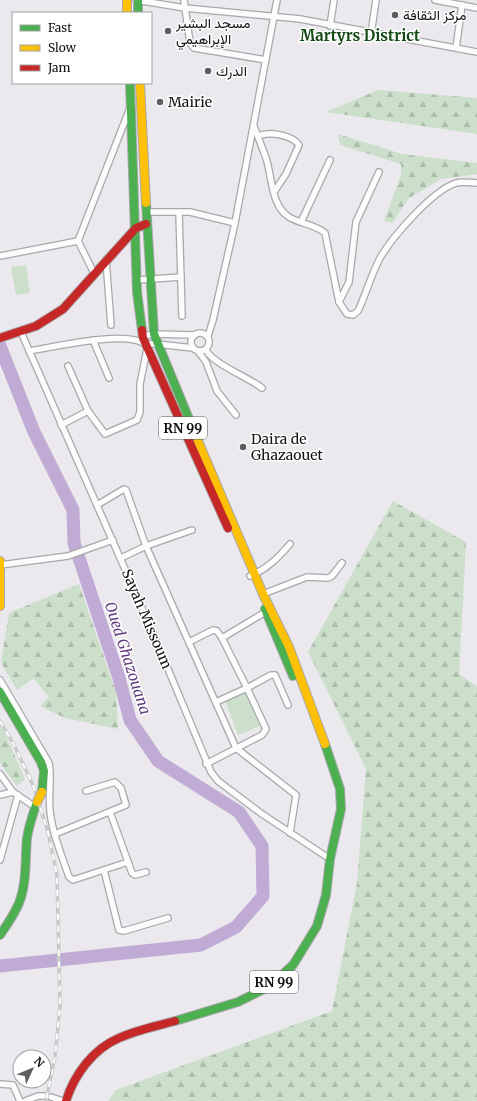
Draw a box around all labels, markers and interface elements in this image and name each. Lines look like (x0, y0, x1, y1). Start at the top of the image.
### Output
place label: مركز الثقافة (403, 6, 466, 24)
marker: مركز الثقافة (390, 10, 400, 20)
legend (12, 12, 152, 84)
place label: مسجد البشير الإبراهيمي (175, 14, 251, 51)
text: Fast (48, 20, 72, 35)
marker: مسجد البشير الإبراهيمي (163, 26, 173, 36)
district label: Martyrs District (300, 26, 420, 45)
text: Slow (48, 40, 77, 55)
text: Jam (47, 60, 71, 75)
place label: الدرك (216, 62, 247, 80)
marker: الدرك (203, 66, 213, 76)
place label: Mairie (168, 93, 212, 111)
marker: Mairie (155, 97, 165, 107)
road number: RN 99 (159, 417, 207, 439)
place label: Daira de Ghazaouet (251, 430, 324, 464)
marker: Daira de Ghazaouet (238, 442, 248, 452)
street label: Sayah Missoum (118, 566, 176, 672)
water label: Oued Ghazouana (101, 599, 155, 717)
road number: RN 99 (250, 971, 298, 993)
north arrow (12, 1049, 52, 1089)
text: N (31, 1054, 47, 1070)

